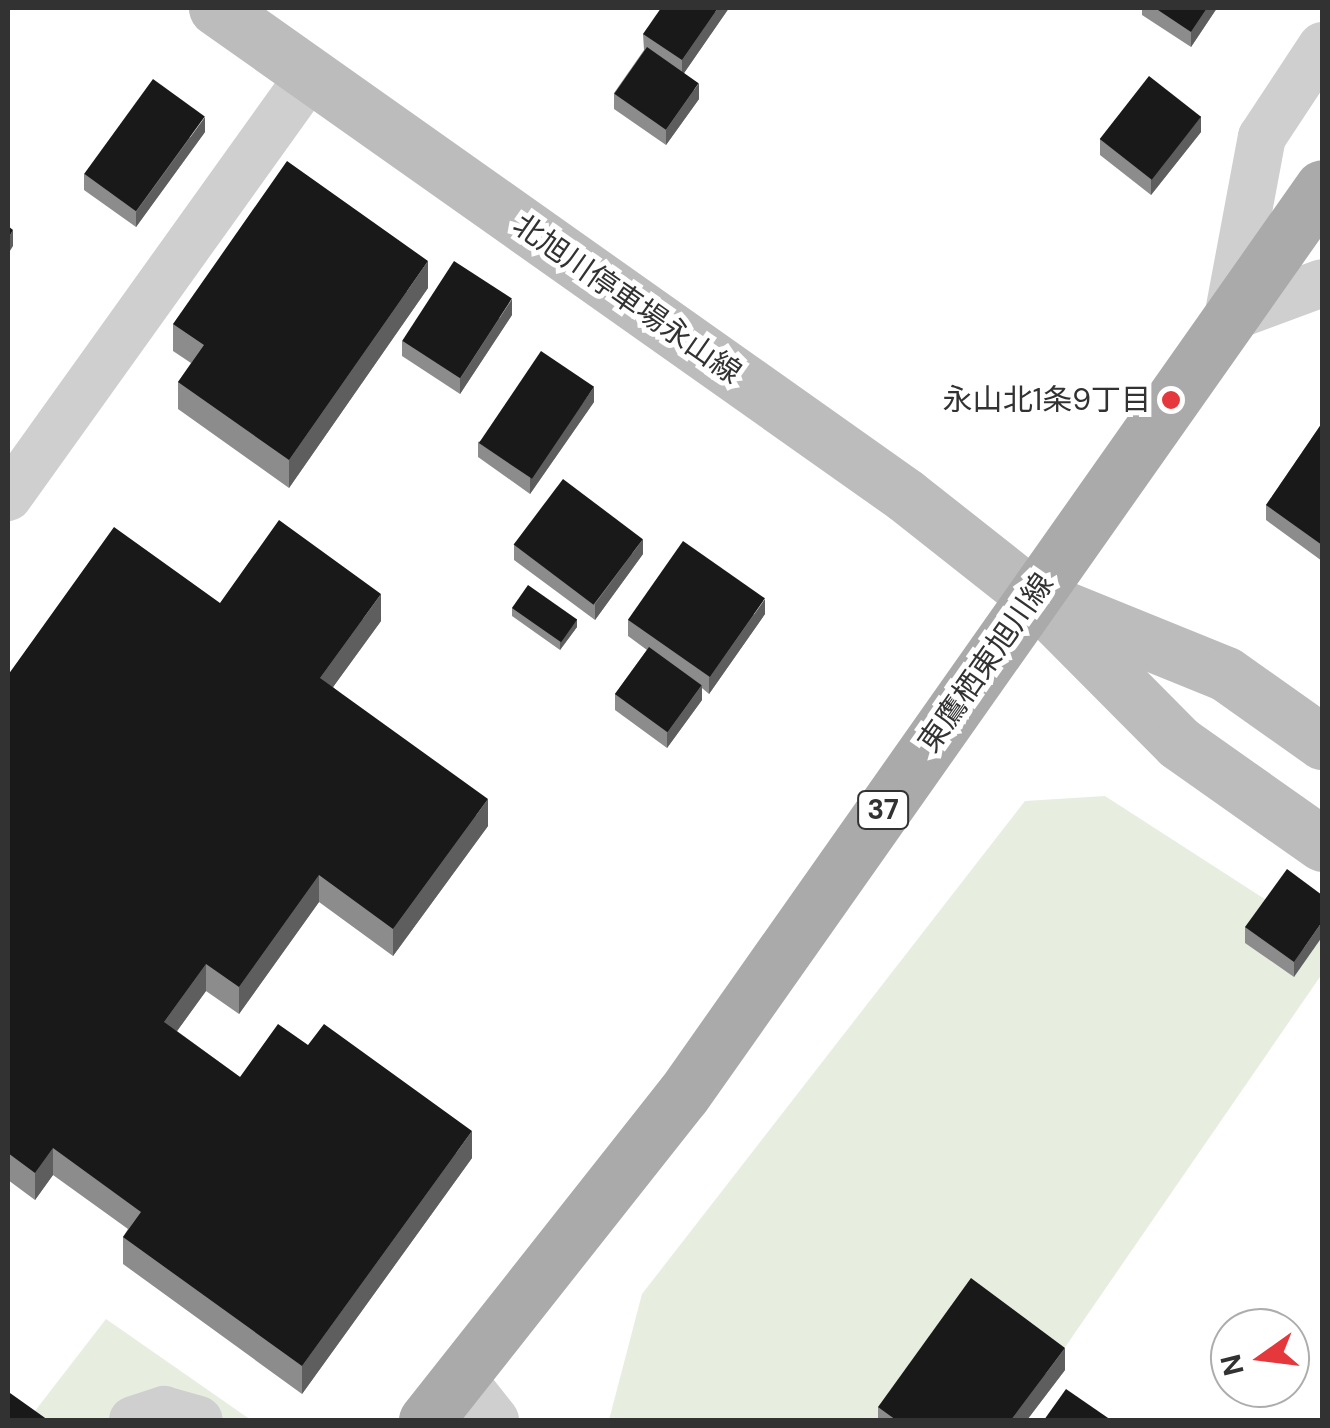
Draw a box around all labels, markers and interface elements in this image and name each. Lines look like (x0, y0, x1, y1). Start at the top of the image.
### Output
street label: 北旭川停車場永山線 (506, 207, 748, 391)
place label: 永山北1条9丁目 (943, 382, 1151, 418)
marker: 永山北1条9丁目 (1160, 389, 1182, 411)
street label: 東鷹栖東旭川線 (911, 567, 1061, 759)
road number: 37 (856, 787, 910, 833)
north arrow (1210, 1308, 1310, 1408)
text: N (1212, 1351, 1253, 1379)

